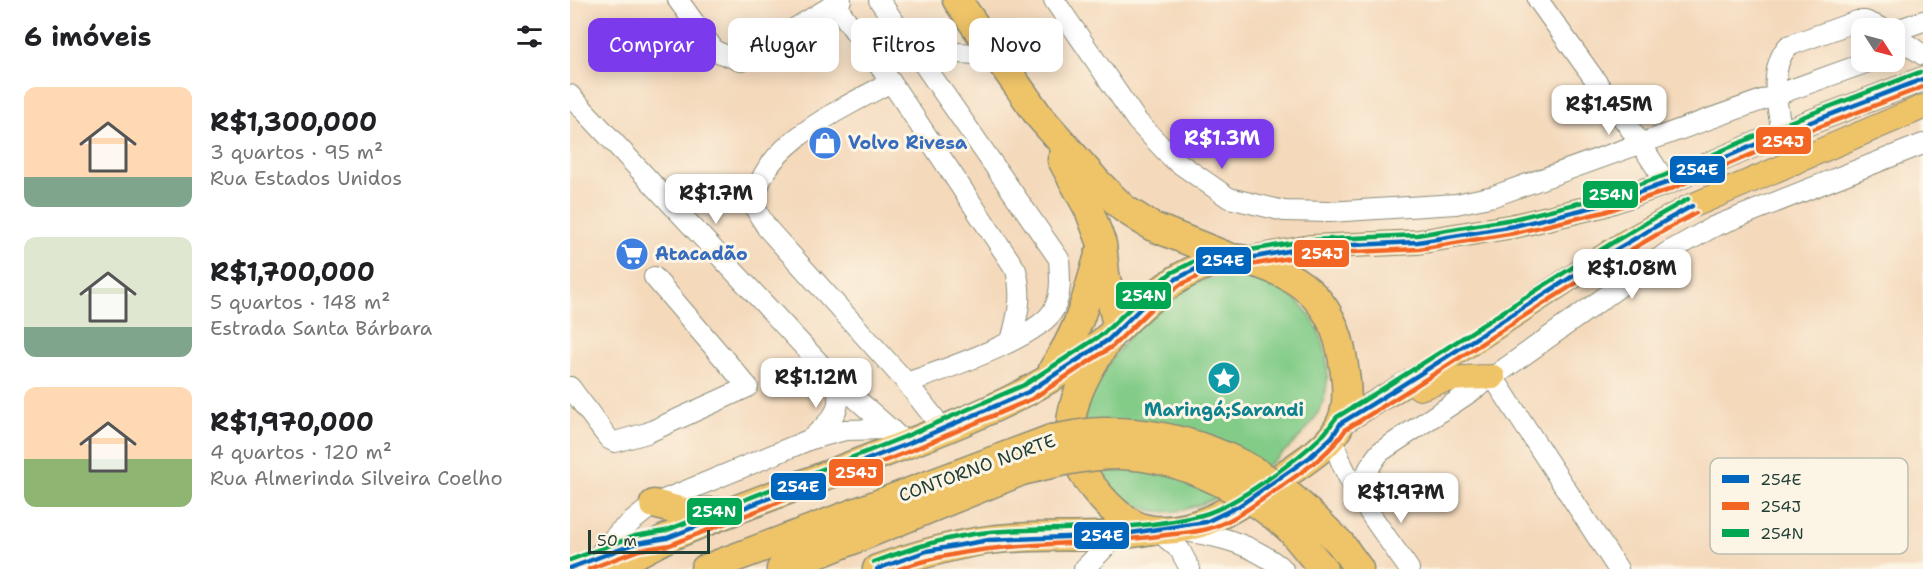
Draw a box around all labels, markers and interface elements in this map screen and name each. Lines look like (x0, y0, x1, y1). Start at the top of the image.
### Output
chip: Comprar (588, 18, 716, 72)
chip: Alugar (728, 18, 839, 72)
chip: Filtros (851, 18, 957, 72)
chip: Novo (969, 18, 1063, 72)
north arrow (1851, 18, 1905, 72)
map controls (1851, 18, 1905, 72)
text: 6 imóveis (24, 19, 151, 54)
icon: filters (513, 20, 546, 53)
pin: R$1.45M (1554, 85, 1664, 136)
text: R$1.45M (1566, 91, 1652, 117)
text: R$1,300,000 (210, 104, 377, 139)
icon: home (72, 111, 144, 183)
pin: R$1.3M (1173, 119, 1271, 170)
shop icon: Volvo Rivesa (807, 125, 843, 161)
text: R$1.3M (1184, 125, 1260, 151)
line badge: 254J (1755, 126, 1812, 155)
place label: Volvo Rivesa (848, 131, 968, 155)
text: 254J (1762, 131, 1804, 152)
text: 3 quartos · 95 m² (210, 139, 383, 165)
line badge: 254E (1669, 155, 1726, 184)
text: 254E (1676, 159, 1718, 180)
text: Rua Estados Unidos (210, 165, 402, 191)
pin: R$1.7M (667, 174, 765, 225)
text: R$1.7M (679, 180, 753, 206)
line badge: 254N (1582, 180, 1639, 209)
text: 254N (1589, 184, 1633, 205)
supermarket icon: Atacadão (614, 236, 650, 272)
line badge: 254J (1293, 239, 1350, 268)
place label: Atacadão (655, 242, 748, 266)
text: 254J (1301, 243, 1343, 264)
line badge: 254E (1195, 246, 1252, 275)
pin: R$1.08M (1577, 249, 1687, 300)
text: 254E (1202, 250, 1244, 271)
text: R$1,700,000 (210, 254, 375, 289)
text: R$1.08M (1587, 255, 1677, 281)
icon: home (72, 261, 144, 333)
line badge: 254N (1115, 281, 1172, 310)
text: 254N (1122, 285, 1166, 306)
text: 5 quartos · 148 m² (210, 289, 390, 315)
text: Estrada Santa Bárbara (210, 315, 432, 341)
pin: R$1.12M (761, 358, 871, 409)
place icon: Maringá;Sarandi (1206, 360, 1242, 396)
text: R$1.12M (775, 364, 857, 390)
place label: Maringá;Sarandi (1144, 398, 1304, 422)
text: R$1,970,000 (210, 404, 374, 439)
icon: home (72, 411, 144, 483)
street label: CONTORNO NORTE (895, 428, 1059, 508)
text: 4 quartos · 120 m² (210, 439, 392, 465)
line badge: 254J (828, 458, 884, 487)
legend (1710, 458, 1908, 554)
text: 254J (835, 462, 877, 483)
text: Rua Almerinda Silveira Coelho (210, 465, 503, 491)
text: 254E (1760, 469, 1802, 490)
line badge: 254E (770, 472, 827, 501)
pin: R$1.97M (1346, 473, 1456, 524)
text: 254E (777, 476, 819, 497)
text: R$1.97M (1357, 479, 1445, 505)
text: 254J (1760, 496, 1801, 517)
line badge: 254N (686, 497, 743, 526)
text: 254N (692, 501, 736, 522)
line badge: 254E (1073, 521, 1130, 550)
text: 254N (1760, 523, 1804, 544)
text: 254E (1081, 525, 1123, 546)
scale bar (588, 527, 710, 554)
text: 50 m (597, 530, 637, 551)

